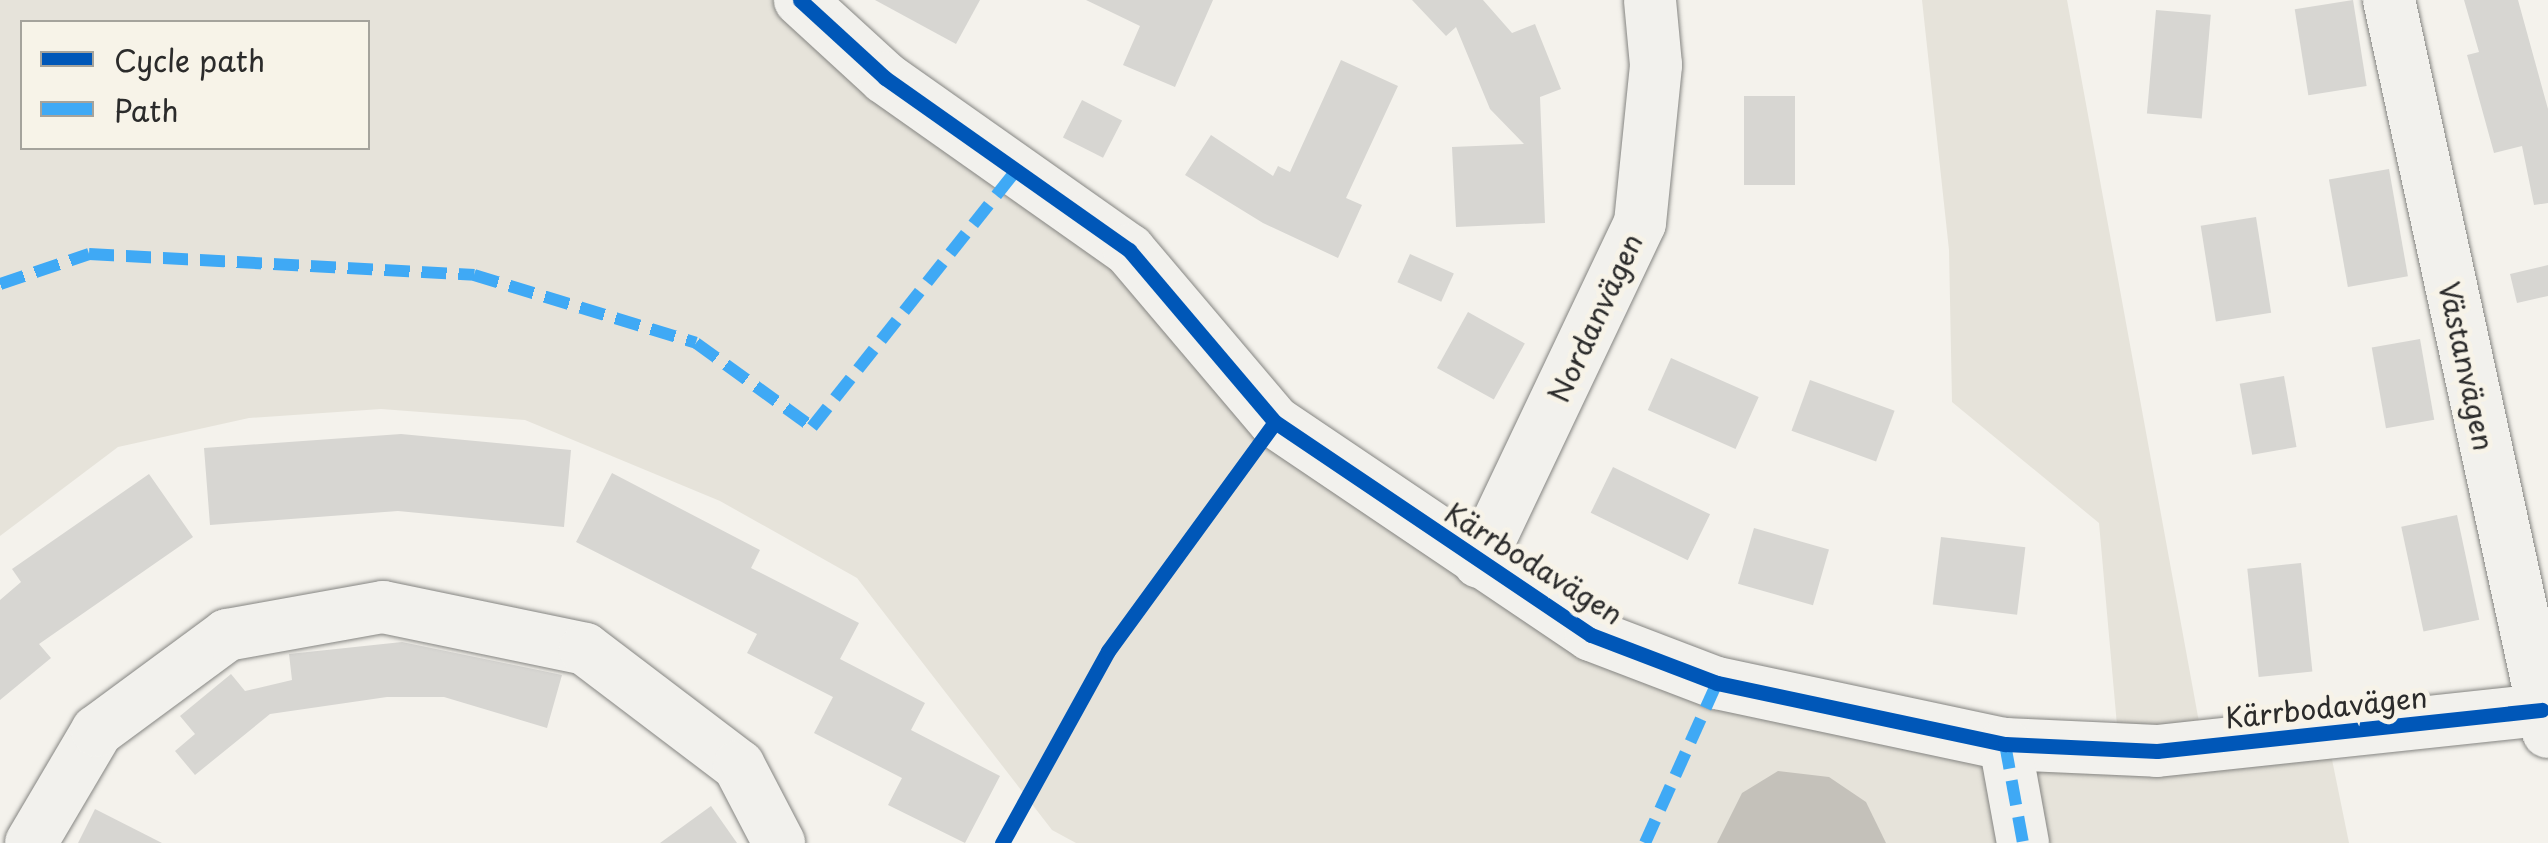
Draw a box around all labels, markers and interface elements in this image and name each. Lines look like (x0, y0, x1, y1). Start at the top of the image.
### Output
legend (20, 20, 370, 150)
text: Cycle path (114, 37, 265, 82)
text: Path (114, 87, 179, 132)
street label: Nordanvägen (1541, 228, 1649, 408)
street label: Västanvägen (2433, 279, 2501, 453)
street label: Kärrbodavägen (1439, 495, 1629, 631)
street label: Kärrbodavägen (2223, 680, 2429, 734)

